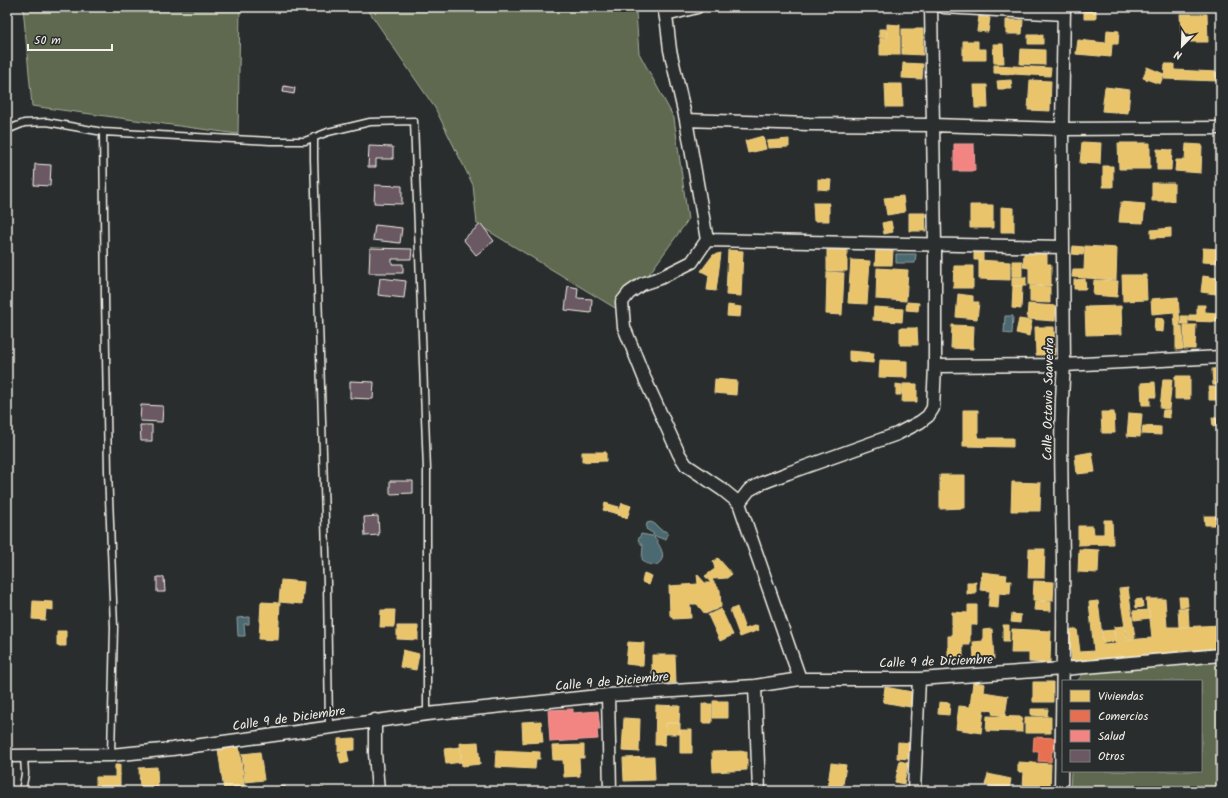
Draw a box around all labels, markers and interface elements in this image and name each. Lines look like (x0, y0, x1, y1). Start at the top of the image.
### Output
scale bar (28, 26, 112, 52)
north arrow (1162, 26, 1202, 66)
text: 50 m (34, 31, 61, 50)
text: N (1172, 45, 1185, 64)
street label: Calle Octavio Saavedra (1037, 337, 1061, 461)
street label: Calle 9 de Diciembre (879, 650, 993, 674)
street label: Calle 9 de Diciembre (554, 667, 670, 697)
legend (1062, 680, 1202, 772)
text: Viviendas (1098, 687, 1144, 706)
street label: Calle 9 de Diciembre (231, 701, 347, 737)
text: Comercios (1098, 707, 1148, 726)
text: Salud (1098, 727, 1126, 746)
text: Otros (1098, 747, 1125, 766)

